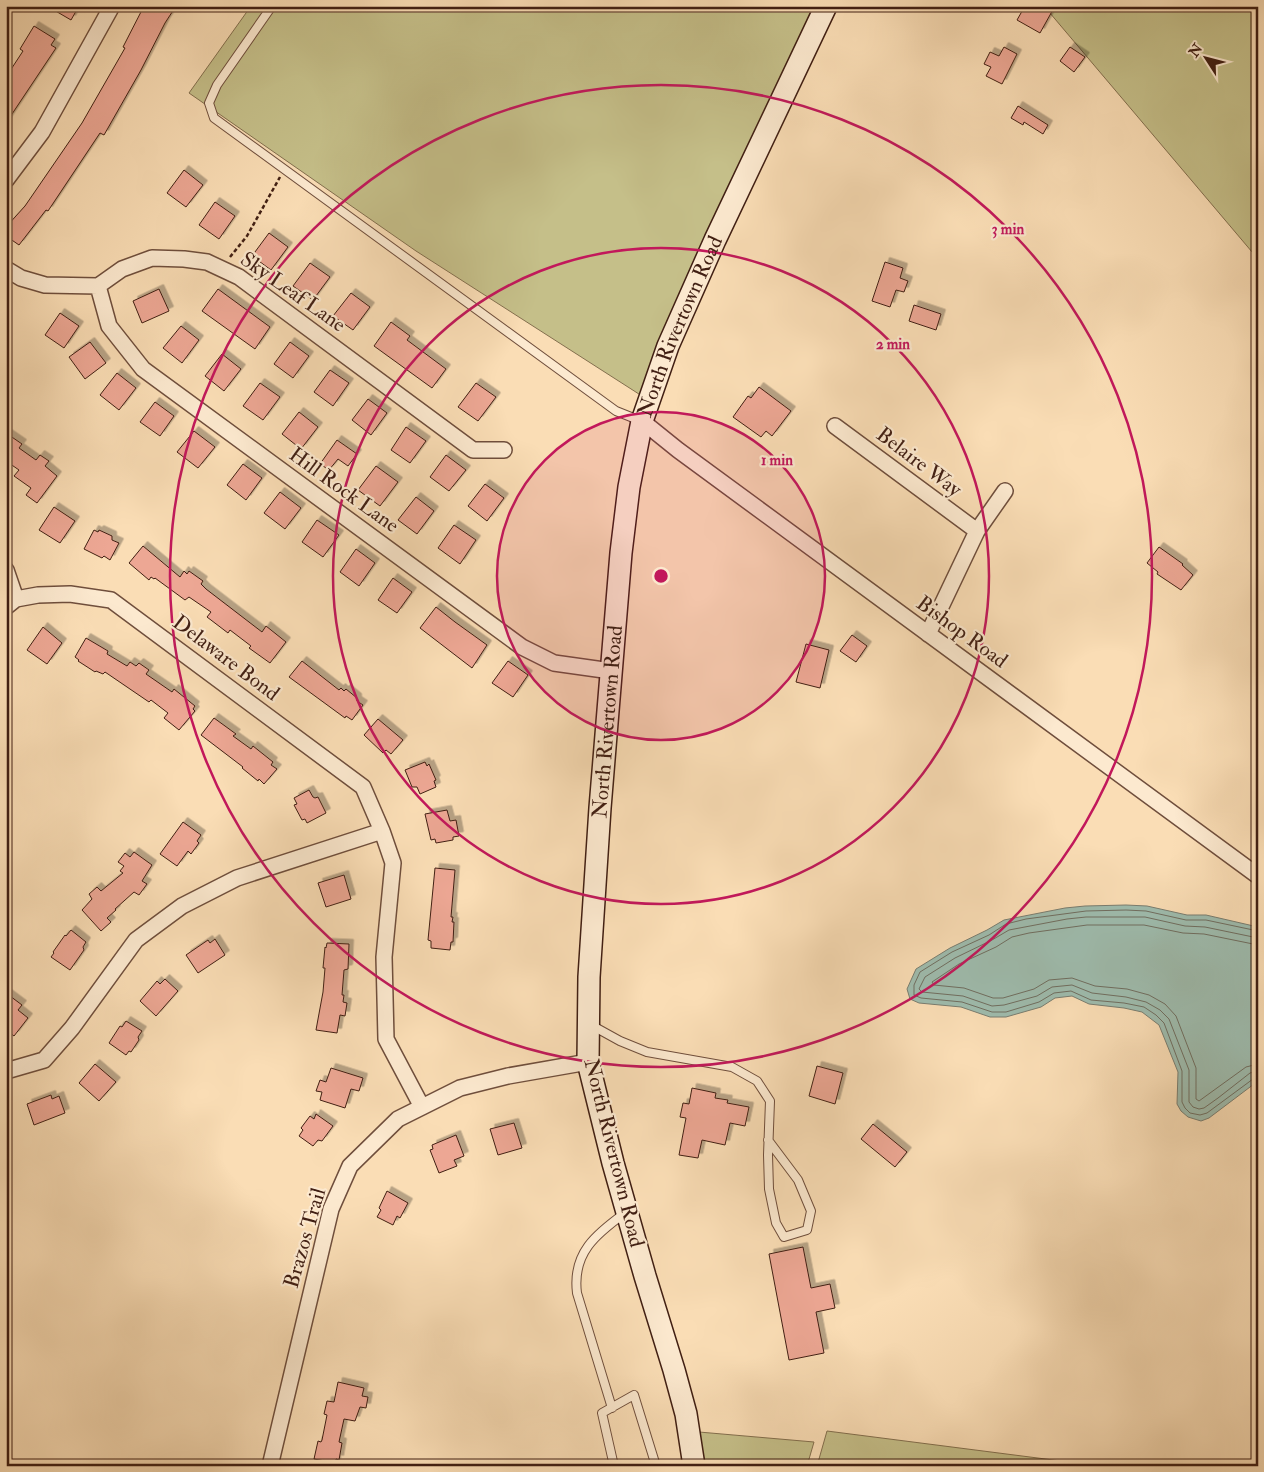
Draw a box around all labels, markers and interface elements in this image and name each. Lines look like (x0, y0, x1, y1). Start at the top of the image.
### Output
north arrow (1182, 32, 1232, 82)
text: N (1185, 40, 1207, 62)
text: 3 min (992, 220, 1024, 239)
street label: North Rivertown Road (631, 231, 729, 420)
street label: Sky Leaf Lane (235, 246, 351, 338)
text: 2 min (876, 335, 910, 354)
street label: Belaire Way (871, 421, 968, 503)
street label: Hill Rock Lane (284, 441, 404, 539)
text: 1 min (761, 451, 793, 470)
centre of rings (652, 567, 670, 585)
street label: Bishop Road (911, 590, 1014, 675)
street label: Delaware Bond (167, 609, 285, 707)
street label: North Rivertown Road (586, 624, 629, 819)
street label: North Rivertown Road (578, 1056, 651, 1251)
street label: Brazos Trail (278, 1184, 332, 1291)

